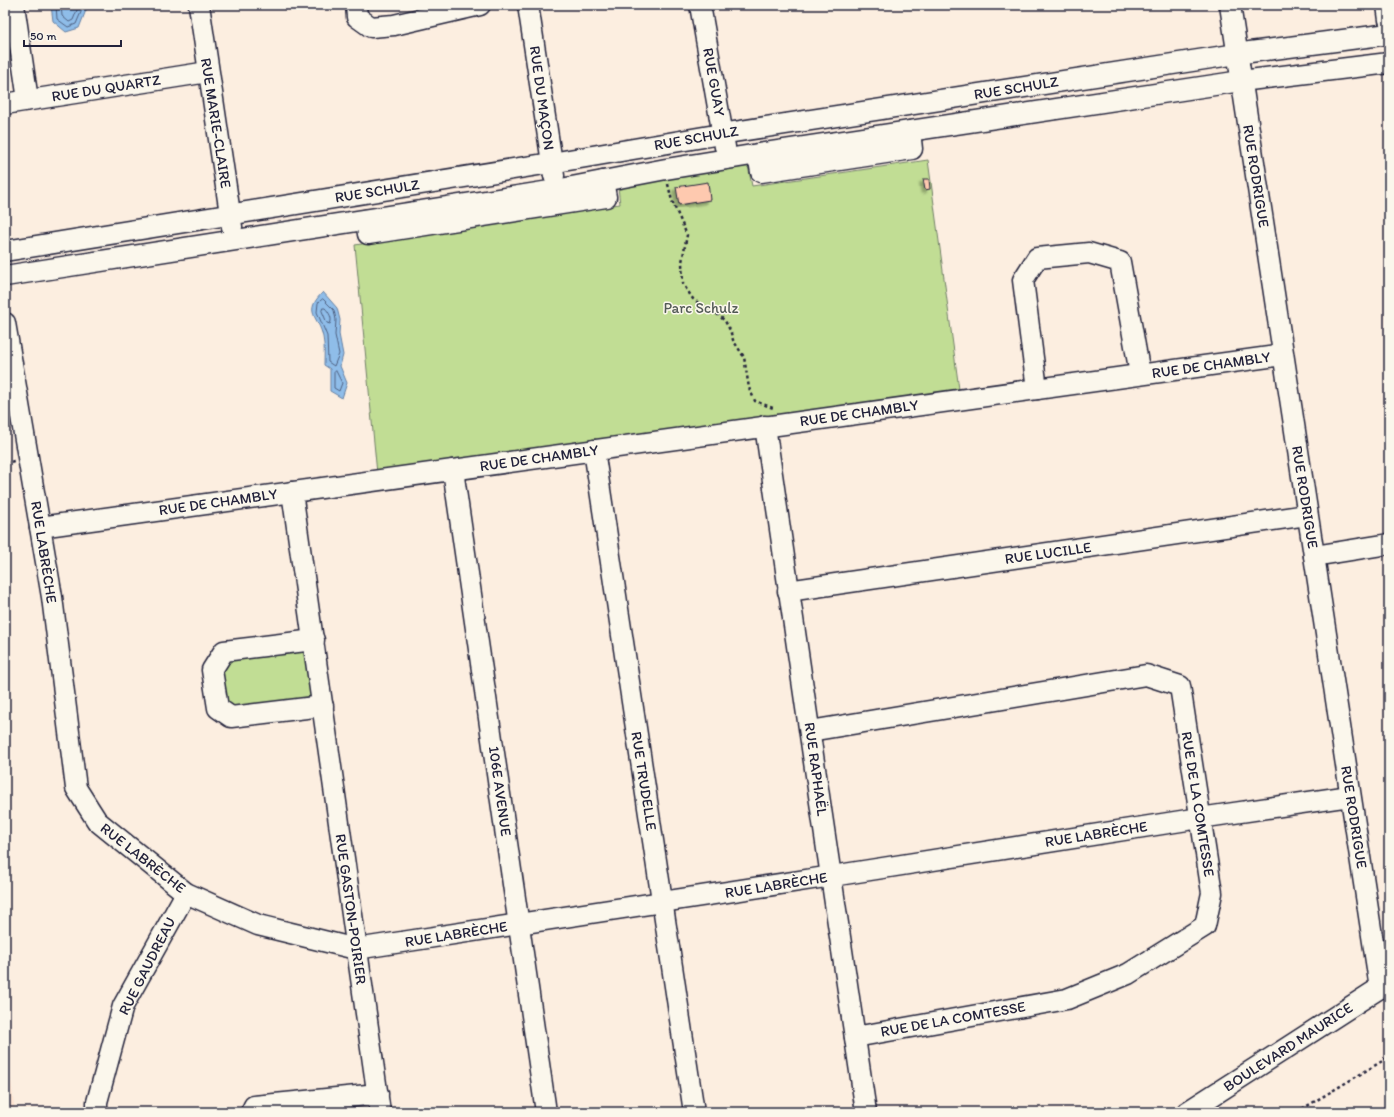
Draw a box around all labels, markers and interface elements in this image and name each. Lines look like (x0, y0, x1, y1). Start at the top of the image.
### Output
scale bar (24, 22, 121, 48)
text: 50 m (30, 29, 56, 43)
street label: RUE DU MAÇON (526, 45, 558, 151)
street label: RUE GUAY (699, 46, 729, 118)
street label: RUE MARIE-CLAIRE (197, 57, 235, 189)
street label: RUE DU QUARTZ (50, 70, 162, 105)
street label: RUE SCHULZ (972, 72, 1060, 104)
street label: RUE SCHULZ (652, 122, 740, 154)
street label: RUE RODRIGUE (1239, 123, 1273, 229)
street label: RUE SCHULZ (333, 175, 421, 207)
park label: Parc Schulz (663, 299, 739, 317)
street label: RUE DE CHAMBLY (1151, 348, 1272, 382)
street label: RUE DE CHAMBLY (799, 396, 920, 430)
street label: RUE DE CHAMBLY (479, 441, 600, 475)
street label: RUE RODRIGUE (1288, 444, 1322, 550)
street label: RUE DE CHAMBLY (158, 485, 279, 519)
street label: RUE LABRÈCHE (27, 500, 61, 604)
street label: RUE LUCILLE (1004, 538, 1092, 568)
street label: RUE RAPHAËL (801, 721, 832, 817)
street label: RUE TRUDELLE (627, 730, 661, 832)
street label: RUE DE LA COMTESSE (1178, 730, 1218, 878)
street label: 106E AVENUE (485, 745, 515, 837)
street label: RUE RODRIGUE (1337, 764, 1371, 870)
street label: RUE LABRÈCHE (1044, 817, 1148, 851)
street label: RUE LABRÈCHE (97, 819, 189, 897)
street label: RUE GASTON-POIRIER (332, 832, 371, 986)
street label: RUE LABRÈCHE (724, 868, 828, 902)
street label: RUE GAUDREAU (115, 914, 179, 1018)
street label: RUE LABRÈCHE (404, 917, 508, 951)
street label: RUE DE LA COMTESSE (879, 997, 1027, 1041)
street label: BOULEVARD MAURICE (1220, 998, 1356, 1096)

